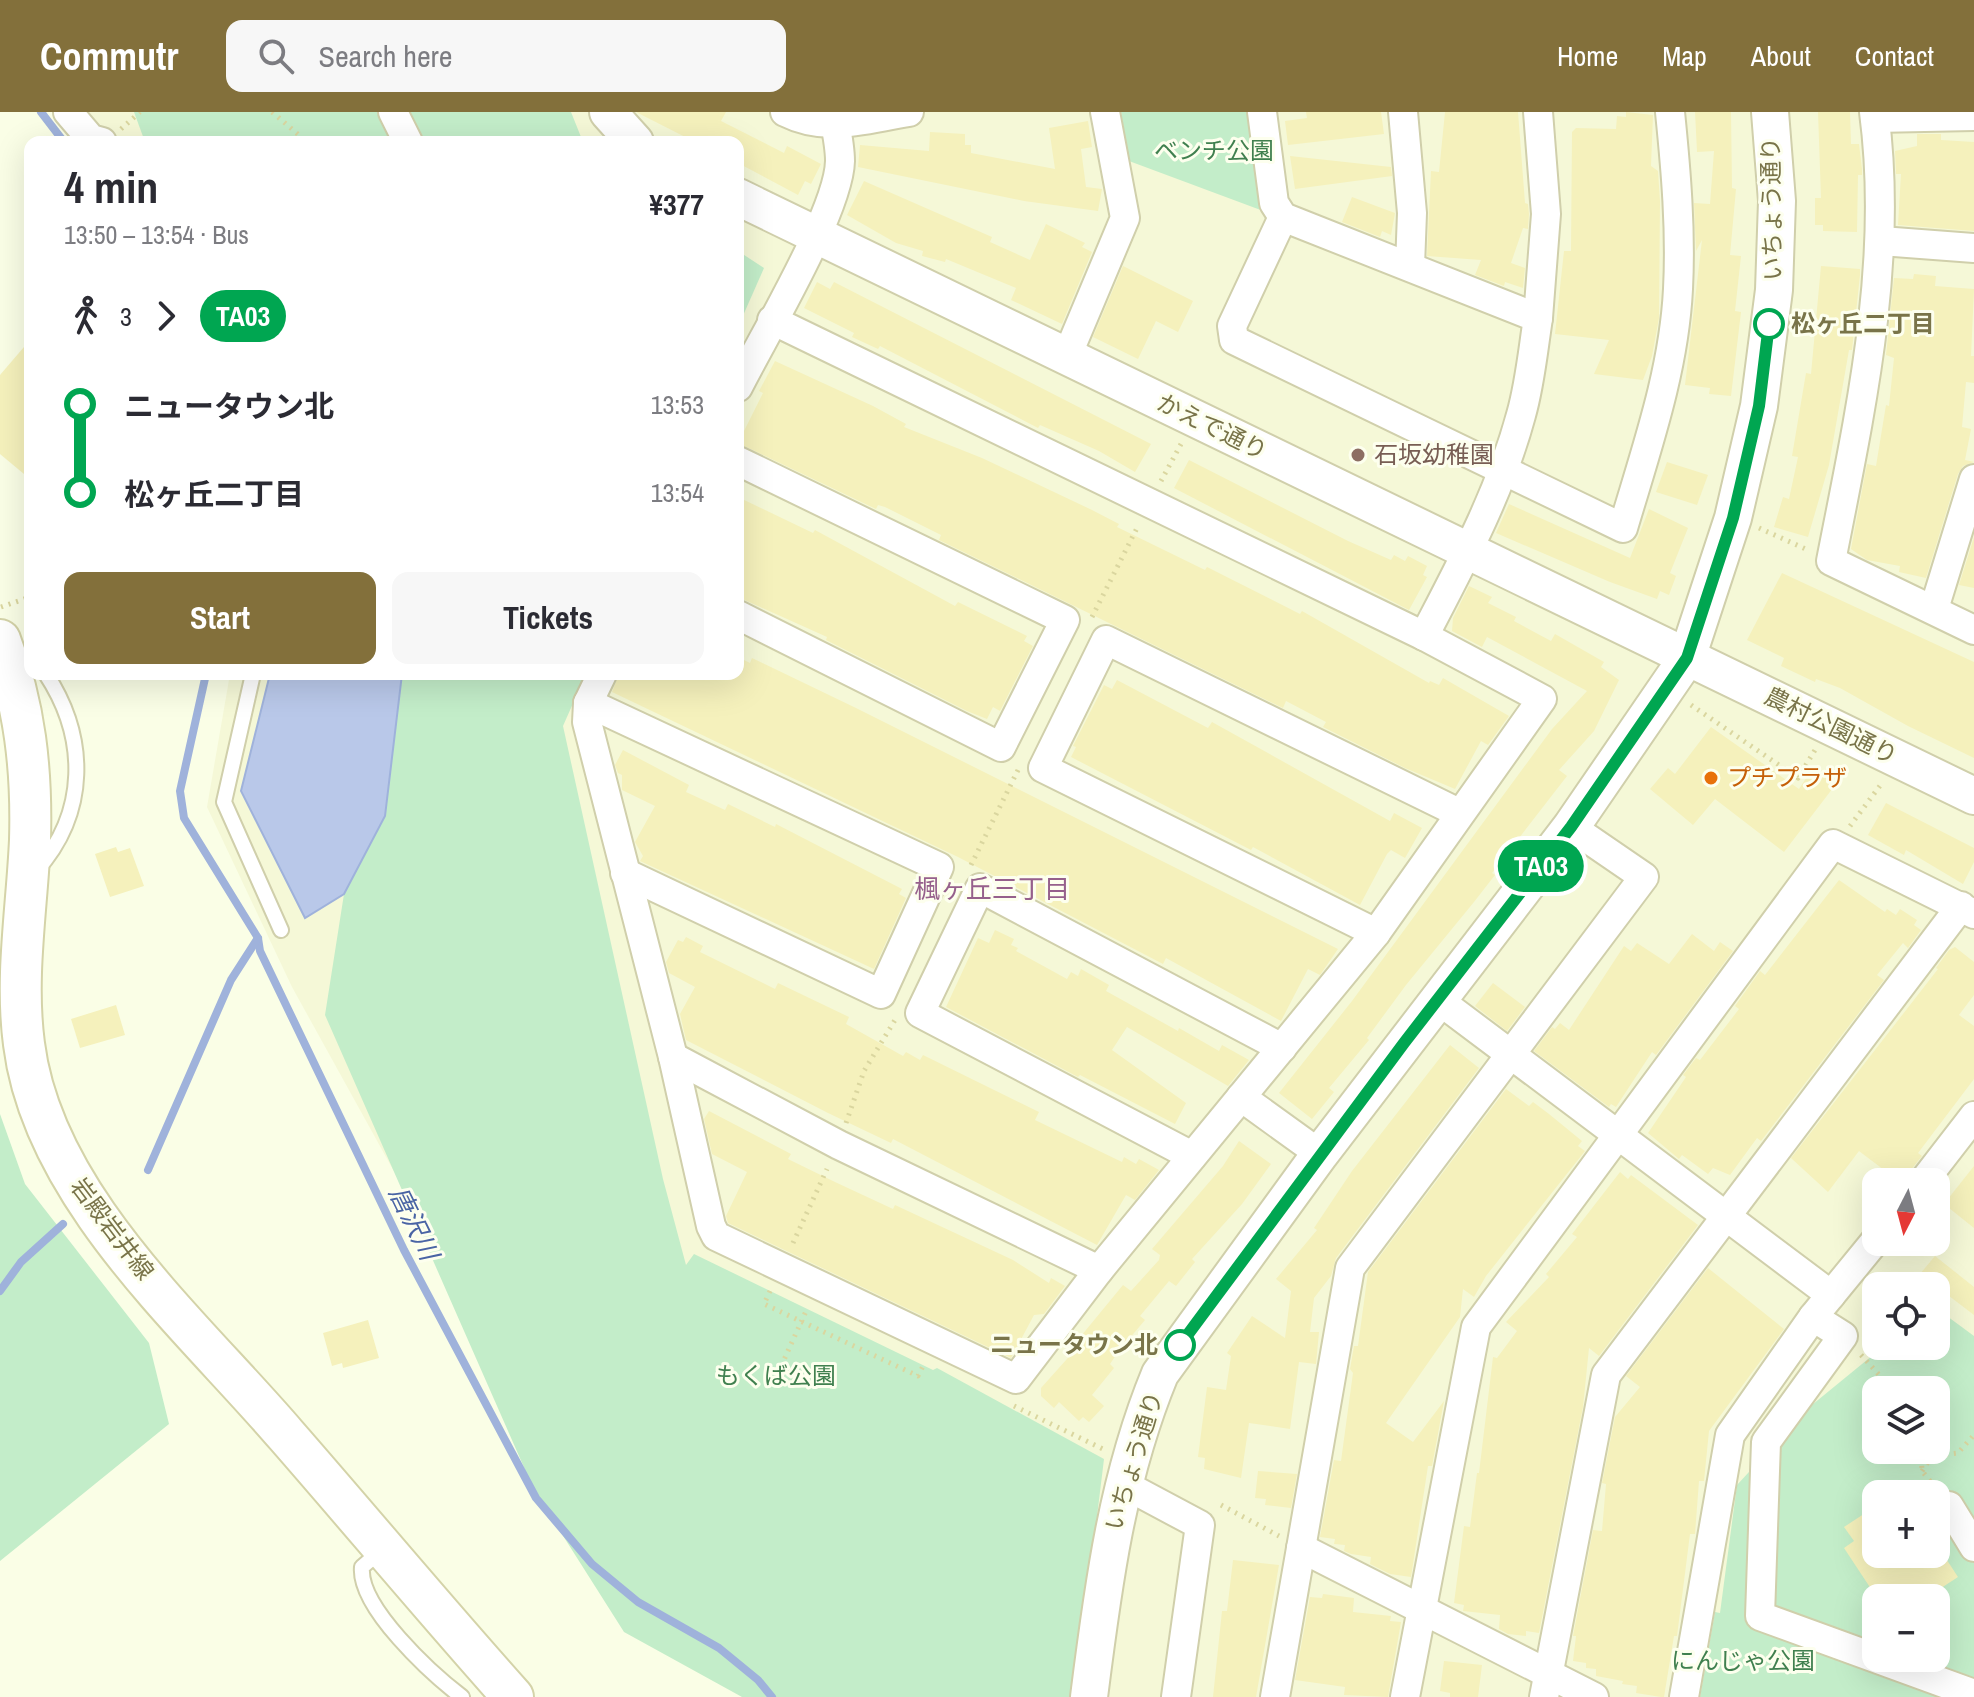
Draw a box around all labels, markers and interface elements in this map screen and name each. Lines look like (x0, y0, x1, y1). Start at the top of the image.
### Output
search box (226, 20, 786, 92)
text: Commutr (40, 31, 178, 82)
icon: search (254, 34, 298, 78)
text: Search here (318, 36, 453, 76)
text: Home (1557, 37, 1618, 75)
text: Map (1662, 37, 1707, 75)
text: About (1751, 37, 1811, 75)
text: Contact (1855, 37, 1934, 75)
park label: ベンチ公園 (1154, 134, 1274, 166)
street label: いちょう通り (1754, 137, 1788, 281)
text: 4 min (64, 157, 158, 217)
text: ¥377 (649, 184, 704, 224)
text: 13:50 – 13:54 · Bus (64, 217, 249, 252)
icon: walk (64, 294, 108, 338)
icon: forward (144, 294, 188, 338)
text: TA03 (216, 297, 270, 335)
text: 3 (120, 299, 132, 334)
place label: 松ヶ丘二丁目 (1791, 307, 1935, 339)
marker: 松ヶ丘二丁目 (1754, 309, 1784, 339)
text: ニュータウン北 (124, 386, 334, 426)
street label: かえで通り (1152, 386, 1273, 467)
text: 13:53 (651, 387, 704, 422)
place label: 石坂幼稚園 (1374, 438, 1494, 470)
marker: 石坂幼稚園 (1349, 446, 1367, 464)
text: 松ヶ丘二丁目 (124, 474, 304, 514)
text: 13:54 (651, 475, 704, 510)
button: Start (64, 572, 376, 664)
button: Tickets (392, 572, 704, 664)
street label: 農村公園通り (1760, 679, 1903, 771)
place label: プチプラザ (1727, 761, 1847, 793)
marker: プチプラザ (1702, 769, 1720, 787)
line badge: TA03 (1485, 840, 1597, 892)
text: TA03 (1514, 847, 1568, 885)
district label: 楓ヶ丘三丁目 (914, 871, 1070, 906)
north arrow (1862, 1168, 1950, 1256)
map controls (1862, 1168, 1950, 1672)
street label: 岩殿岩井線 (64, 1171, 162, 1286)
water label: 唐沢川 (382, 1180, 449, 1268)
button: locate (1862, 1272, 1950, 1360)
place label: ニュータウン北 (990, 1328, 1158, 1360)
marker: ニュータウン北 (1165, 1330, 1195, 1360)
park label: もくば公園 (716, 1359, 836, 1391)
button: layers (1862, 1376, 1950, 1464)
street label: いちょう通り (1097, 1387, 1169, 1534)
button: + (1862, 1480, 1950, 1568)
button: − (1862, 1584, 1950, 1672)
park label: にんじゃ公園 (1671, 1644, 1815, 1676)

